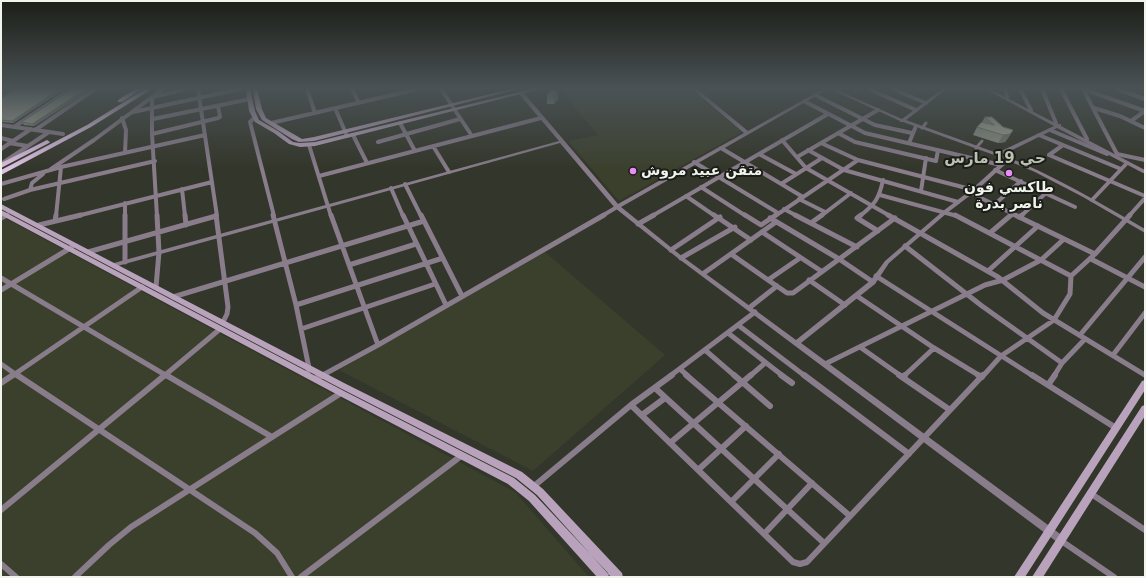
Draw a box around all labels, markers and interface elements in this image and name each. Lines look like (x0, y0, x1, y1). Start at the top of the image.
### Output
district label: حي 19 مارس (944, 150, 1046, 168)
place label: متقن عبيد مروش (641, 163, 762, 179)
marker: متقن عبيد مروش (628, 166, 638, 176)
marker: طاكسي فون ناصر بدرة (1004, 168, 1014, 178)
place label: طاكسي فون ناصر بدرة (964, 180, 1054, 212)

